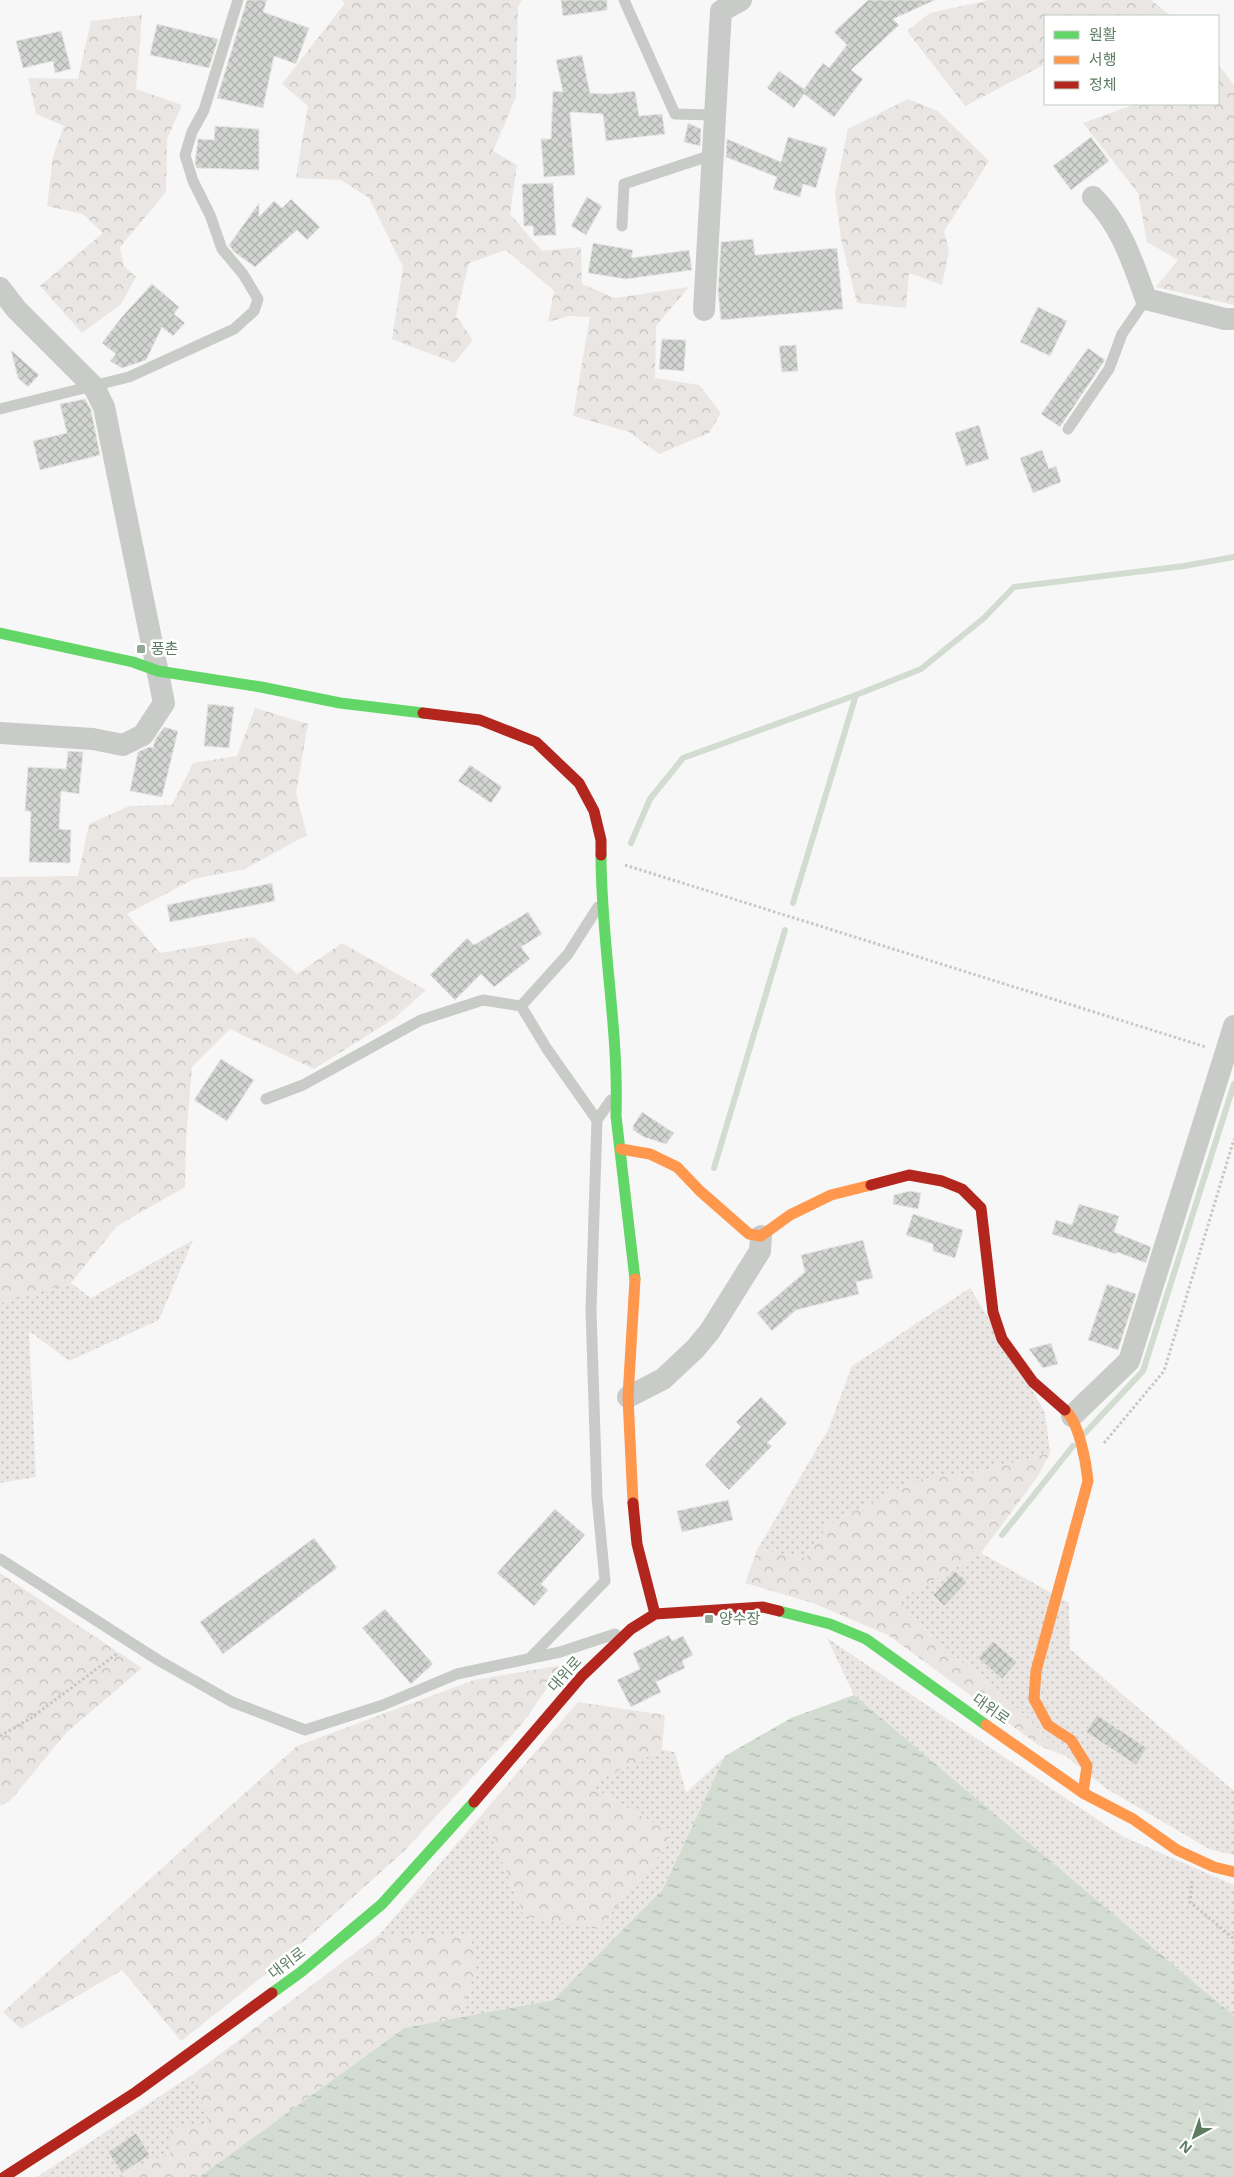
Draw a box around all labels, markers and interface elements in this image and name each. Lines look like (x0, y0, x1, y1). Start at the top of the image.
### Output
legend (1044, 15, 1219, 105)
text: 원활 (1089, 24, 1117, 44)
text: 서행 (1089, 49, 1117, 69)
text: 정체 (1089, 74, 1117, 94)
place label: 풍촌 (151, 638, 179, 658)
marker: 풍촌 (135, 643, 147, 655)
place label: 양수장 (719, 1608, 761, 1628)
marker: 양수장 (703, 1613, 715, 1625)
street label: 대위로 (543, 1651, 586, 1695)
street label: 대위로 (969, 1688, 1014, 1728)
street label: 대위로 (264, 1942, 309, 1983)
north arrow (1169, 2112, 1219, 2162)
text: N (1175, 2136, 1196, 2158)

